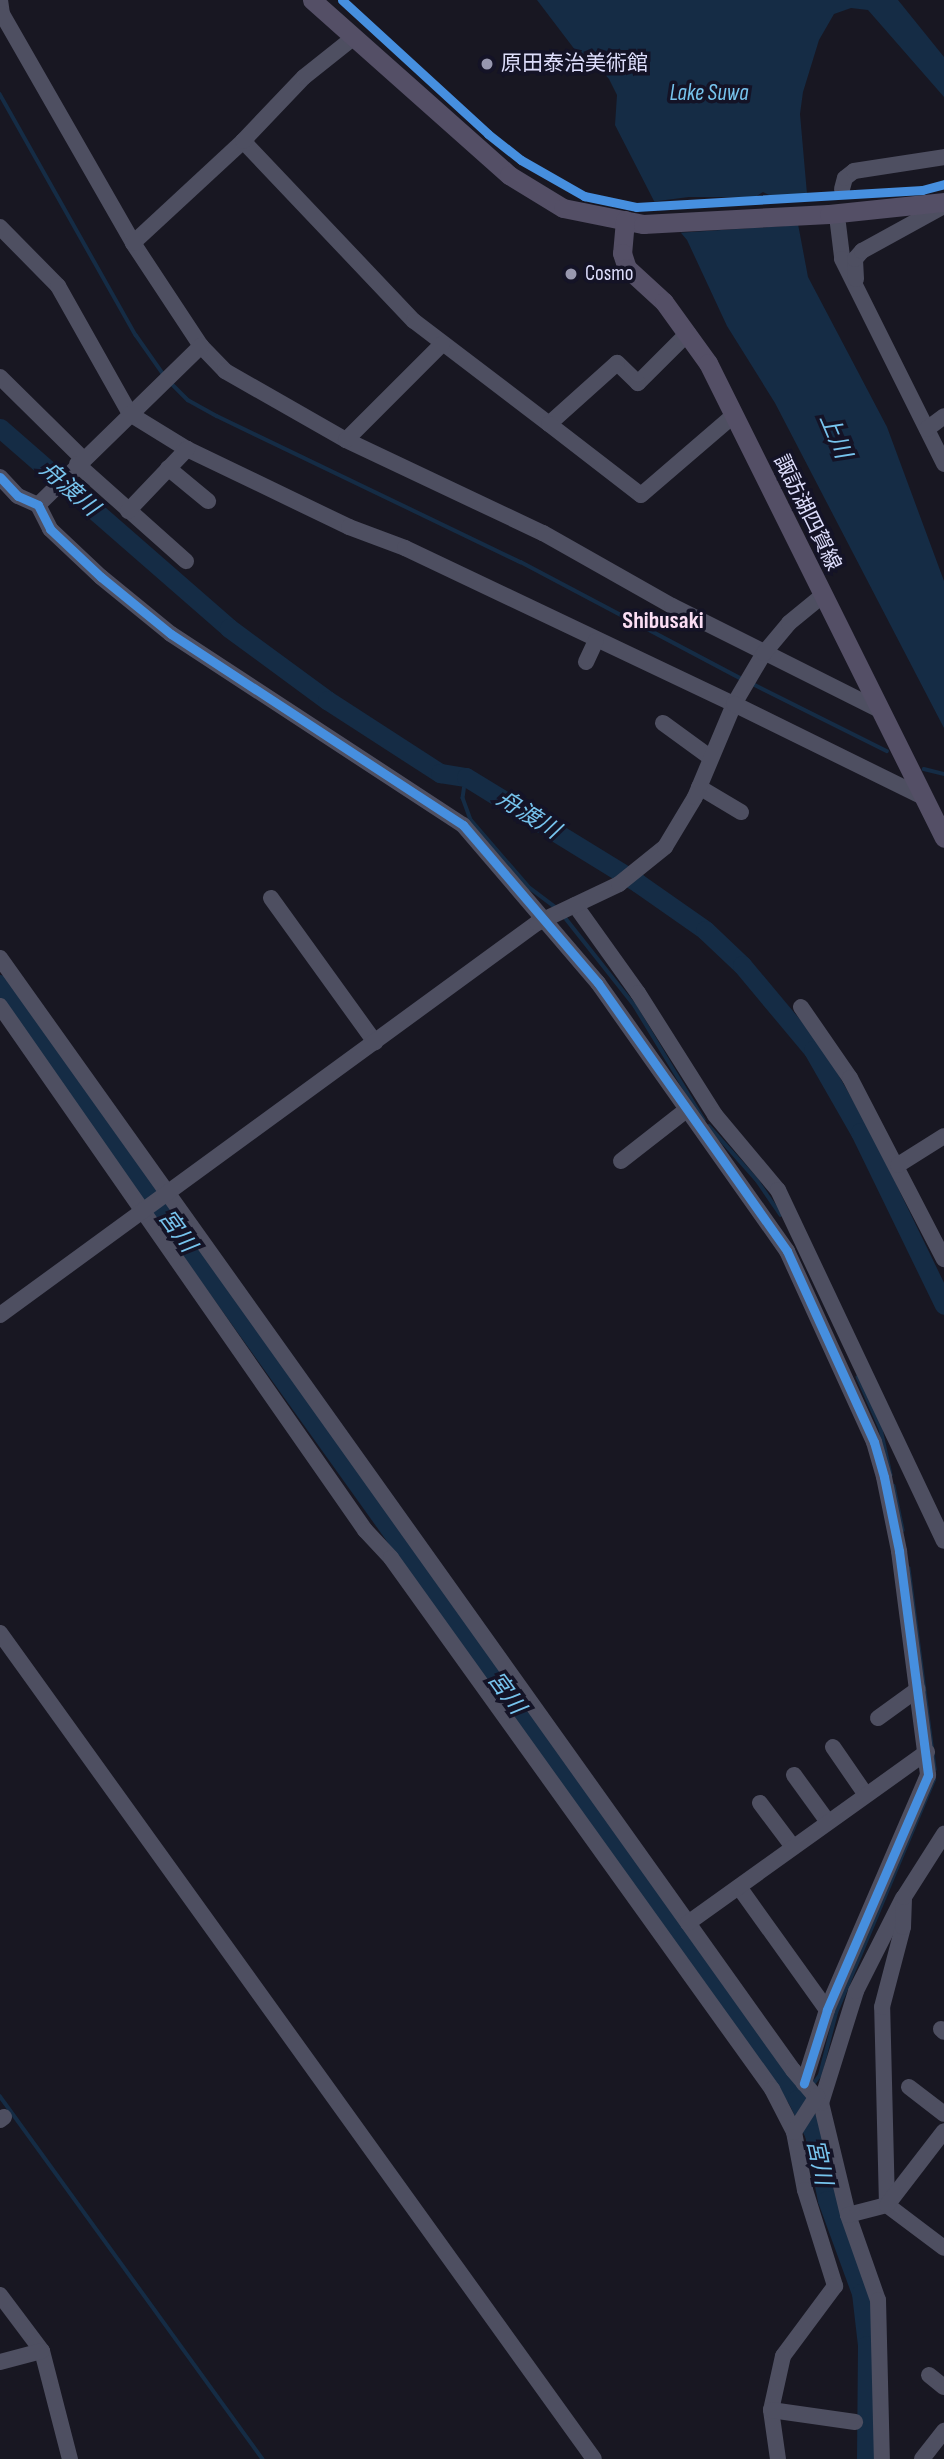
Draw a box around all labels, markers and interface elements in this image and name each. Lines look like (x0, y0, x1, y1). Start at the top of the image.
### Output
place label: 原田泰治美術館 (501, 51, 648, 77)
marker: 原田泰治美術館 (479, 56, 495, 72)
water label: Lake Suwa (669, 79, 749, 107)
place label: Cosmo (585, 261, 633, 287)
marker: Cosmo (563, 266, 579, 282)
water label: 上川 (813, 409, 857, 463)
street label: 諏訪湖四賀線 (768, 451, 846, 575)
water label: 舟渡川 (34, 456, 104, 522)
district label: Shibusaki (622, 607, 704, 635)
water label: 舟渡川 (491, 785, 565, 845)
water label: 宮川 (152, 1204, 202, 1258)
water label: 宮川 (481, 1666, 531, 1720)
water label: 宮川 (801, 2137, 837, 2187)

